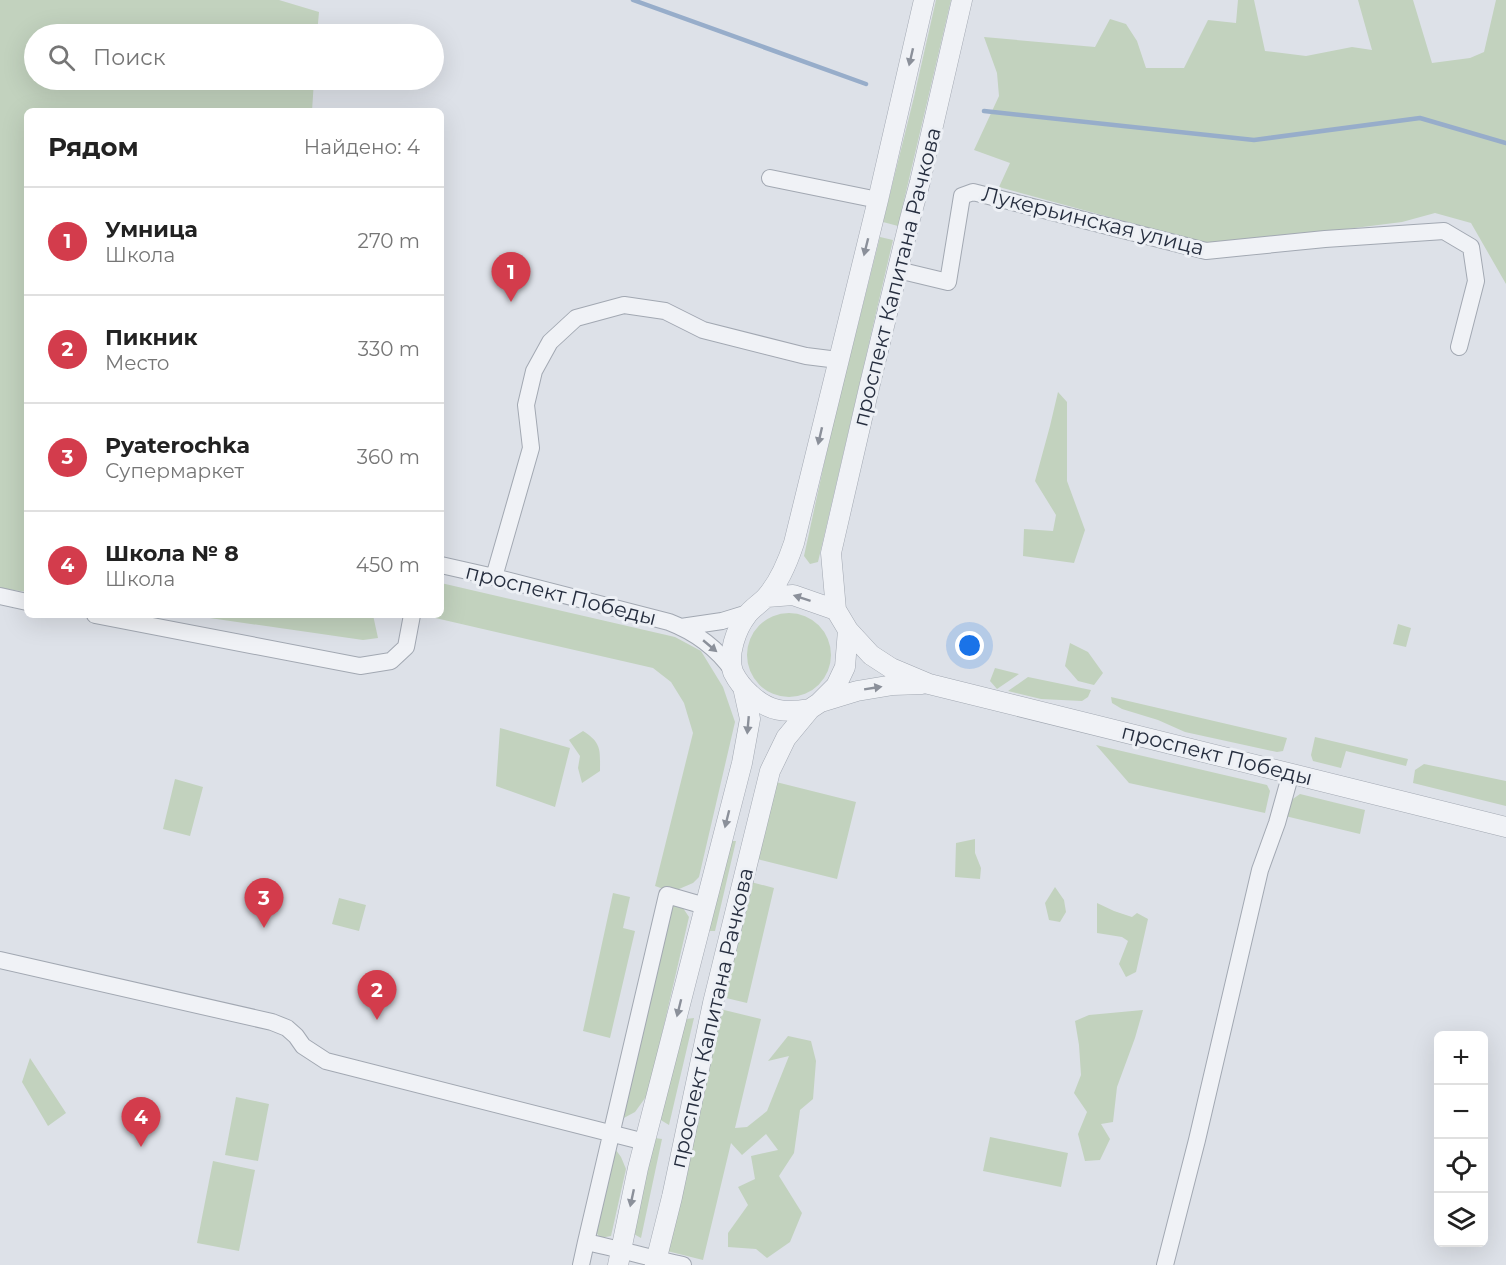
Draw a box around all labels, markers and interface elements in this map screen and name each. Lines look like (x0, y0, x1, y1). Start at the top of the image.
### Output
search box (24, 24, 444, 90)
icon: search (45, 41, 78, 74)
text: Поиск (93, 44, 165, 71)
one-way arrow (905, 48, 915, 66)
street label: проспект Капитана Рачкова (847, 125, 946, 429)
text: Рядом (48, 131, 139, 163)
text: Найдено: 4 (304, 135, 420, 159)
street label: Лукерьинская улица (980, 181, 1207, 260)
text: Умница (105, 216, 198, 243)
text: 1 (64, 229, 71, 253)
text: 270 m (358, 229, 420, 253)
one-way arrow (860, 238, 870, 256)
text: Школа (105, 243, 175, 267)
pin: 1 (492, 252, 530, 302)
text: Пикник (105, 324, 198, 351)
text: 2 (62, 337, 73, 361)
text: 330 m (358, 337, 420, 361)
text: Место (105, 351, 169, 375)
one-way arrow (815, 427, 824, 446)
text: Pyaterochka (105, 432, 250, 459)
text: 3 (62, 445, 73, 469)
text: 360 m (357, 445, 420, 469)
text: Супермаркет (105, 459, 244, 483)
text: Школа № 8 (105, 540, 239, 567)
text: 4 (61, 553, 74, 577)
text: 450 m (356, 553, 420, 577)
street label: проспект Победы (463, 559, 659, 630)
text: Школа (105, 567, 175, 591)
one-way arrow (793, 593, 811, 603)
your location (955, 631, 984, 660)
one-way arrow (702, 639, 717, 652)
one-way arrow (864, 683, 883, 692)
one-way arrow (743, 716, 753, 735)
street label: проспект Победы (1119, 719, 1315, 790)
one-way arrow (722, 810, 732, 829)
street label: проспект Капитана Рачкова (665, 865, 758, 1170)
pin: 3 (244, 878, 284, 928)
pin: 2 (358, 970, 397, 1020)
one-way arrow (674, 999, 684, 1017)
map controls (1434, 1031, 1488, 1247)
button: + (1434, 1031, 1488, 1085)
button: − (1434, 1085, 1488, 1139)
pin: 4 (122, 1098, 160, 1147)
button: locate (1434, 1139, 1488, 1193)
one-way arrow (627, 1188, 636, 1207)
button: layers (1434, 1193, 1488, 1247)

